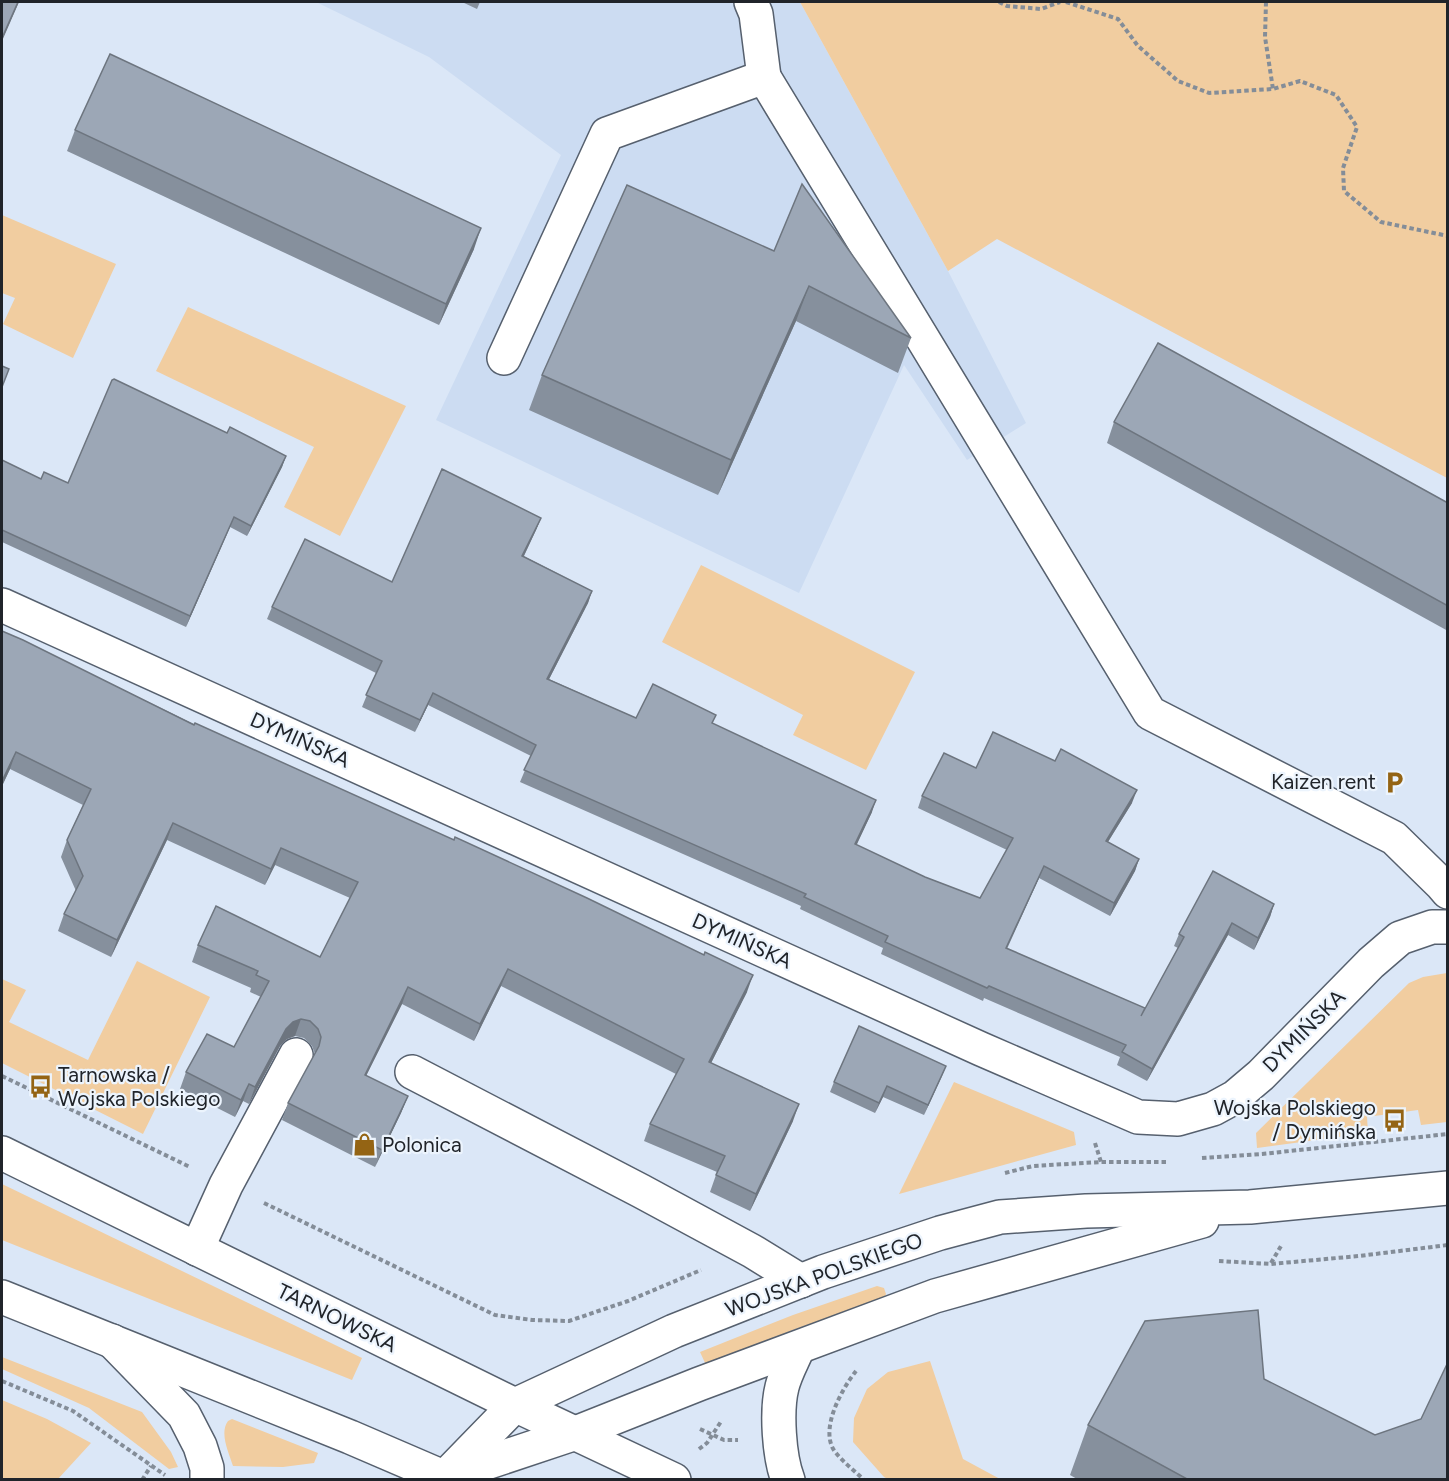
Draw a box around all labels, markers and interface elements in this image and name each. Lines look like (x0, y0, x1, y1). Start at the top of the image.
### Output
street label: DYMIŃSKA (246, 706, 354, 773)
place label: Kaizen rent (1271, 769, 1376, 794)
parking icon: Kaizen rent (1381, 769, 1407, 795)
street label: DYMIŃSKA (688, 907, 796, 974)
street label: DYMIŃSKA (1257, 984, 1350, 1077)
place label: Tarnowska / Wojska Polskiego (58, 1062, 220, 1111)
bus stop icon: Tarnowska / Wojska Polskiego (27, 1074, 53, 1100)
place label: Wojska Polskiego / Dymińska (1214, 1095, 1376, 1144)
bus stop icon: Wojska Polskiego / Dymińska (1381, 1107, 1407, 1133)
shop icon: Polonica (351, 1132, 377, 1158)
place label: Polonica (382, 1132, 462, 1157)
street label: WOJSKA POLSKIEGO (722, 1227, 926, 1322)
street label: TARNOWSKA (273, 1278, 401, 1357)

